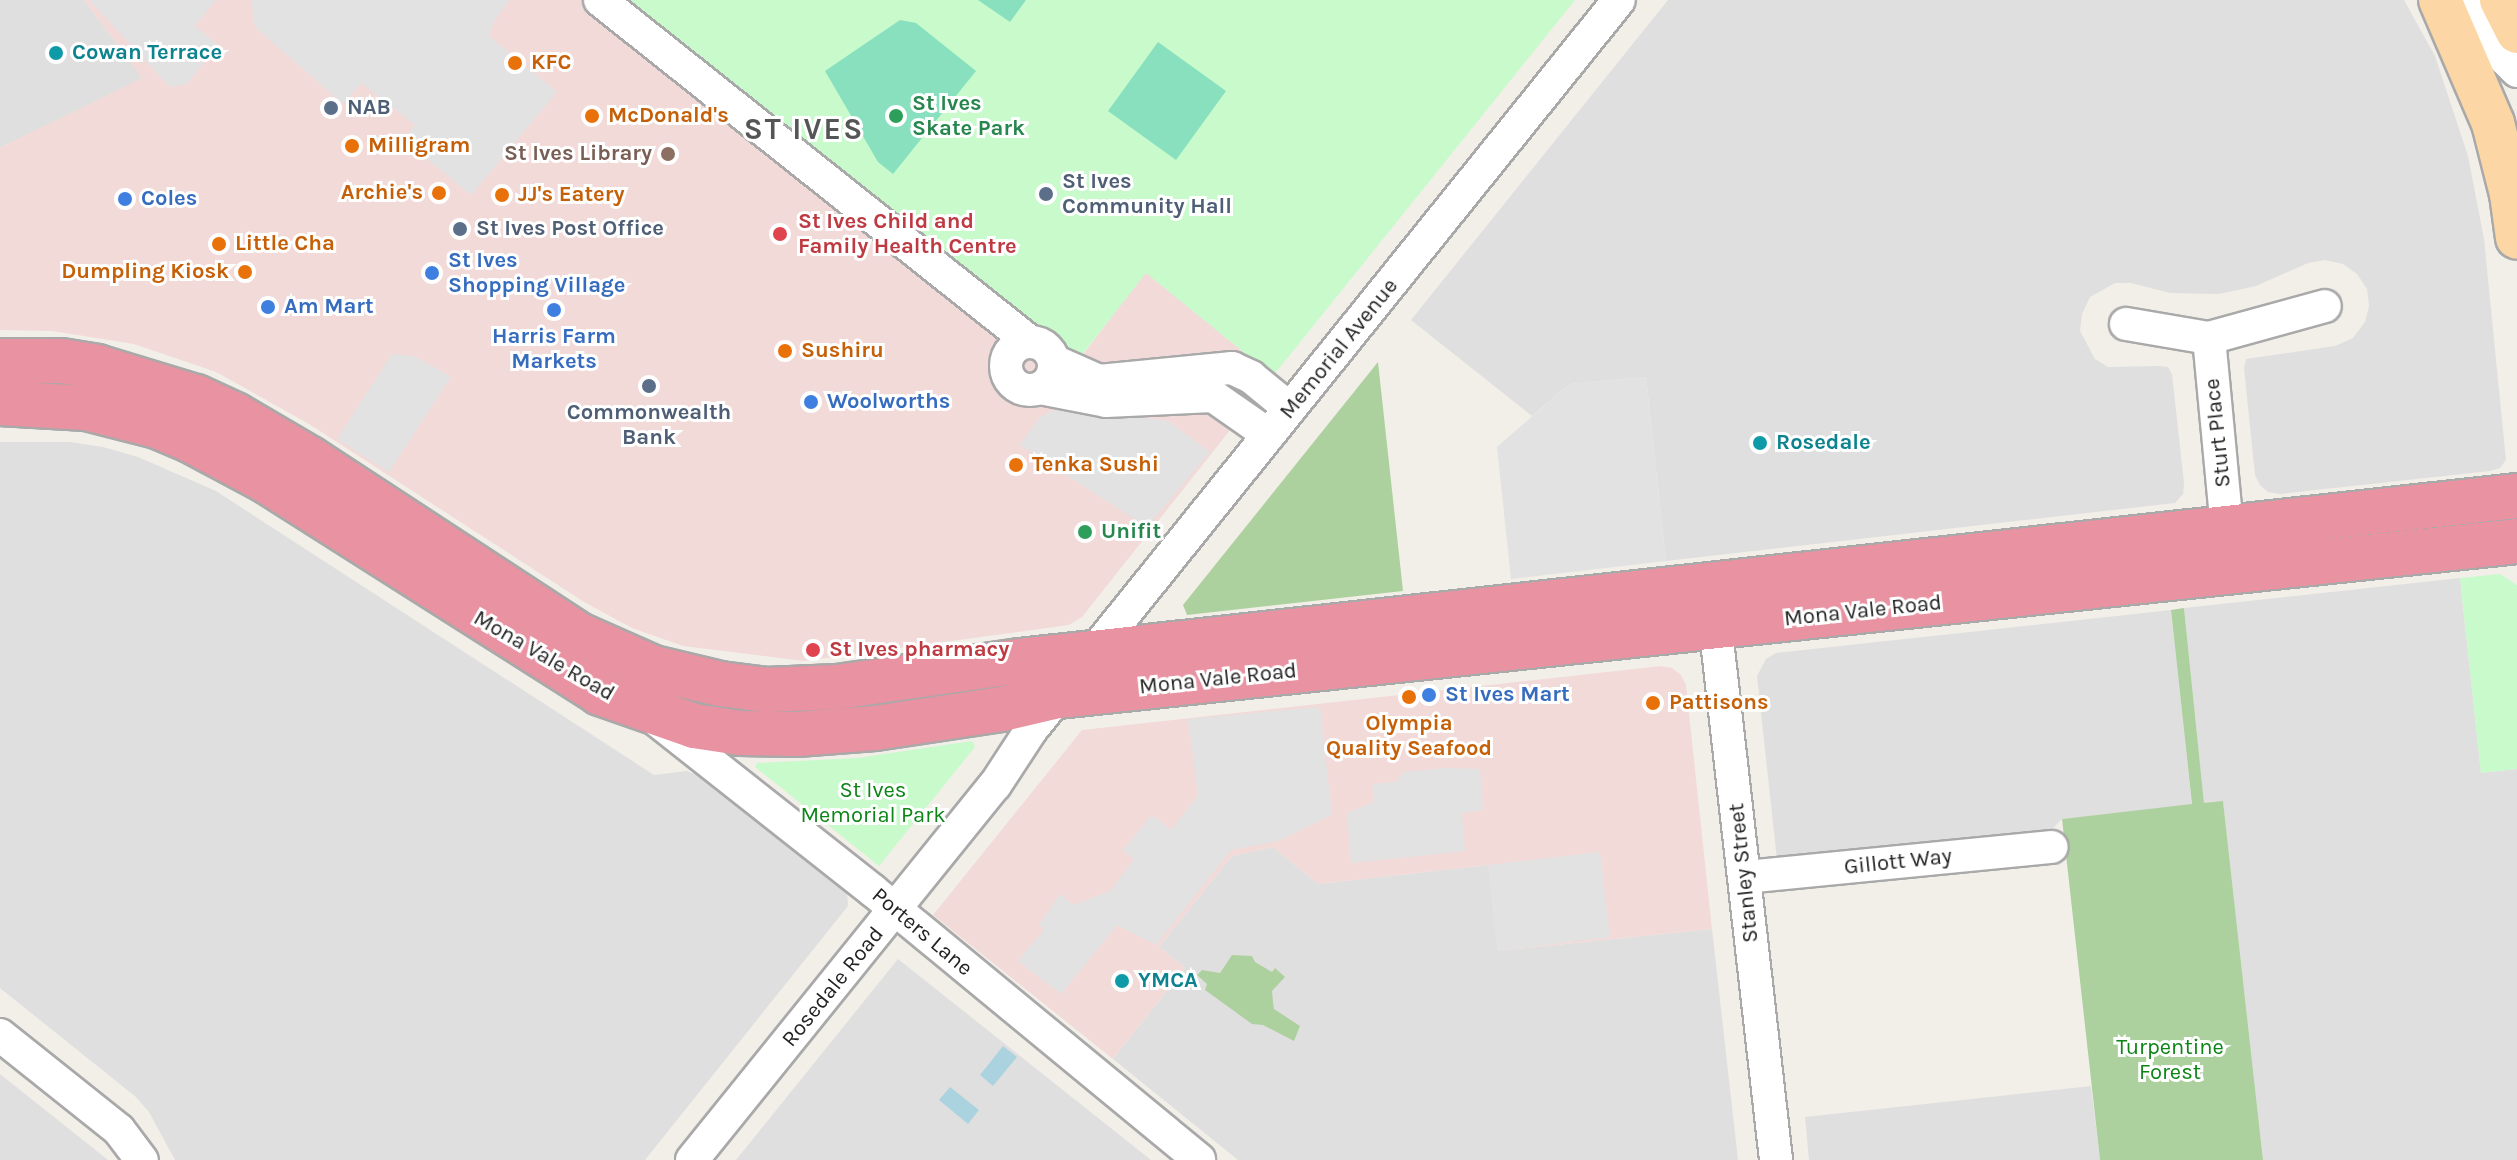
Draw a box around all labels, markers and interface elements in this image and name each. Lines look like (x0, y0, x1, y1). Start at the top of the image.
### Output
place label: Cowan Terrace (72, 40, 222, 66)
marker: Cowan Terrace (47, 44, 65, 62)
place label: KFC (531, 50, 571, 76)
marker: KFC (506, 54, 524, 72)
place label: St Ives Skate Park (912, 90, 1025, 142)
place label: NAB (347, 95, 391, 121)
marker: NAB (322, 99, 340, 117)
place label: McDonald's (608, 103, 729, 129)
marker: McDonald's (583, 107, 601, 125)
marker: St Ives Skate Park (887, 107, 905, 125)
district label: ST IVES (744, 111, 864, 147)
place label: Milligram (368, 133, 470, 159)
marker: Milligram (343, 137, 361, 155)
place label: St Ives Library (504, 141, 652, 167)
marker: St Ives Library (659, 145, 677, 163)
place label: St Ives Community Hall (1062, 168, 1232, 220)
place label: Archie's (341, 180, 423, 206)
place label: JJ's Eatery (518, 182, 624, 208)
marker: Archie's (430, 184, 448, 202)
marker: St Ives Community Hall (1037, 185, 1055, 203)
place label: Coles (141, 186, 197, 212)
marker: JJ's Eatery (493, 186, 511, 204)
marker: Coles (116, 190, 134, 208)
place label: St Ives Child and Family Health Centre (798, 208, 1017, 260)
place label: St Ives Post Office (476, 216, 664, 242)
marker: St Ives Post Office (451, 220, 469, 238)
marker: St Ives Child and Family Health Centre (769, 223, 791, 245)
place label: Little Cha (235, 231, 335, 257)
marker: Little Cha (210, 235, 228, 253)
place label: St Ives Shopping Village (448, 247, 626, 298)
place label: Dumpling Kiosk (61, 259, 229, 285)
marker: Dumpling Kiosk (236, 263, 254, 281)
marker: St Ives Shopping Village (423, 264, 441, 282)
street label: Memorial Avenue (1274, 273, 1404, 425)
place label: Am Mart (284, 294, 374, 320)
marker: Am Mart (259, 298, 277, 316)
marker: Harris Farm Markets (545, 301, 563, 319)
place label: Harris Farm Markets (492, 323, 616, 374)
place label: Sushiru (801, 338, 884, 364)
marker: Sushiru (776, 342, 794, 360)
marker: Commonwealth Bank (640, 377, 658, 395)
street label: Sturt Place (2199, 377, 2237, 489)
place label: Woolworths (827, 389, 950, 415)
marker: Woolworths (802, 393, 820, 411)
place label: Commonwealth Bank (567, 399, 731, 450)
place label: Rosedale (1776, 430, 1871, 456)
marker: Rosedale (1751, 434, 1769, 452)
place label: Tenka Sushi (1032, 452, 1159, 478)
marker: Tenka Sushi (1007, 456, 1025, 474)
place label: Unifit (1101, 519, 1161, 545)
marker: Unifit (1076, 523, 1094, 541)
street label: Mona Vale Road (1783, 590, 1943, 632)
street label: Mona Vale Road (469, 605, 619, 707)
place label: St Ives pharmacy (829, 637, 1009, 663)
marker: St Ives pharmacy (804, 641, 822, 659)
street label: Mona Vale Road (1138, 658, 1298, 700)
place label: St Ives Mart (1445, 682, 1570, 708)
marker: St Ives Mart (1420, 686, 1438, 704)
marker: Olympia Quality Seafood (1400, 688, 1418, 706)
place label: Pattisons (1669, 690, 1769, 716)
marker: Pattisons (1644, 694, 1662, 712)
place label: Olympia Quality Seafood (1326, 710, 1492, 762)
park label: St Ives Memorial Park (800, 777, 946, 828)
street label: Stanley Street (1724, 802, 1764, 944)
street label: Gillott Way (1843, 843, 1953, 881)
street label: Porters Lane (866, 882, 978, 982)
street label: Rosedale Road (777, 922, 889, 1052)
place label: YMCA (1138, 968, 1198, 994)
marker: YMCA (1113, 972, 1131, 990)
park label: Turpentine Forest (2116, 1034, 2224, 1086)

